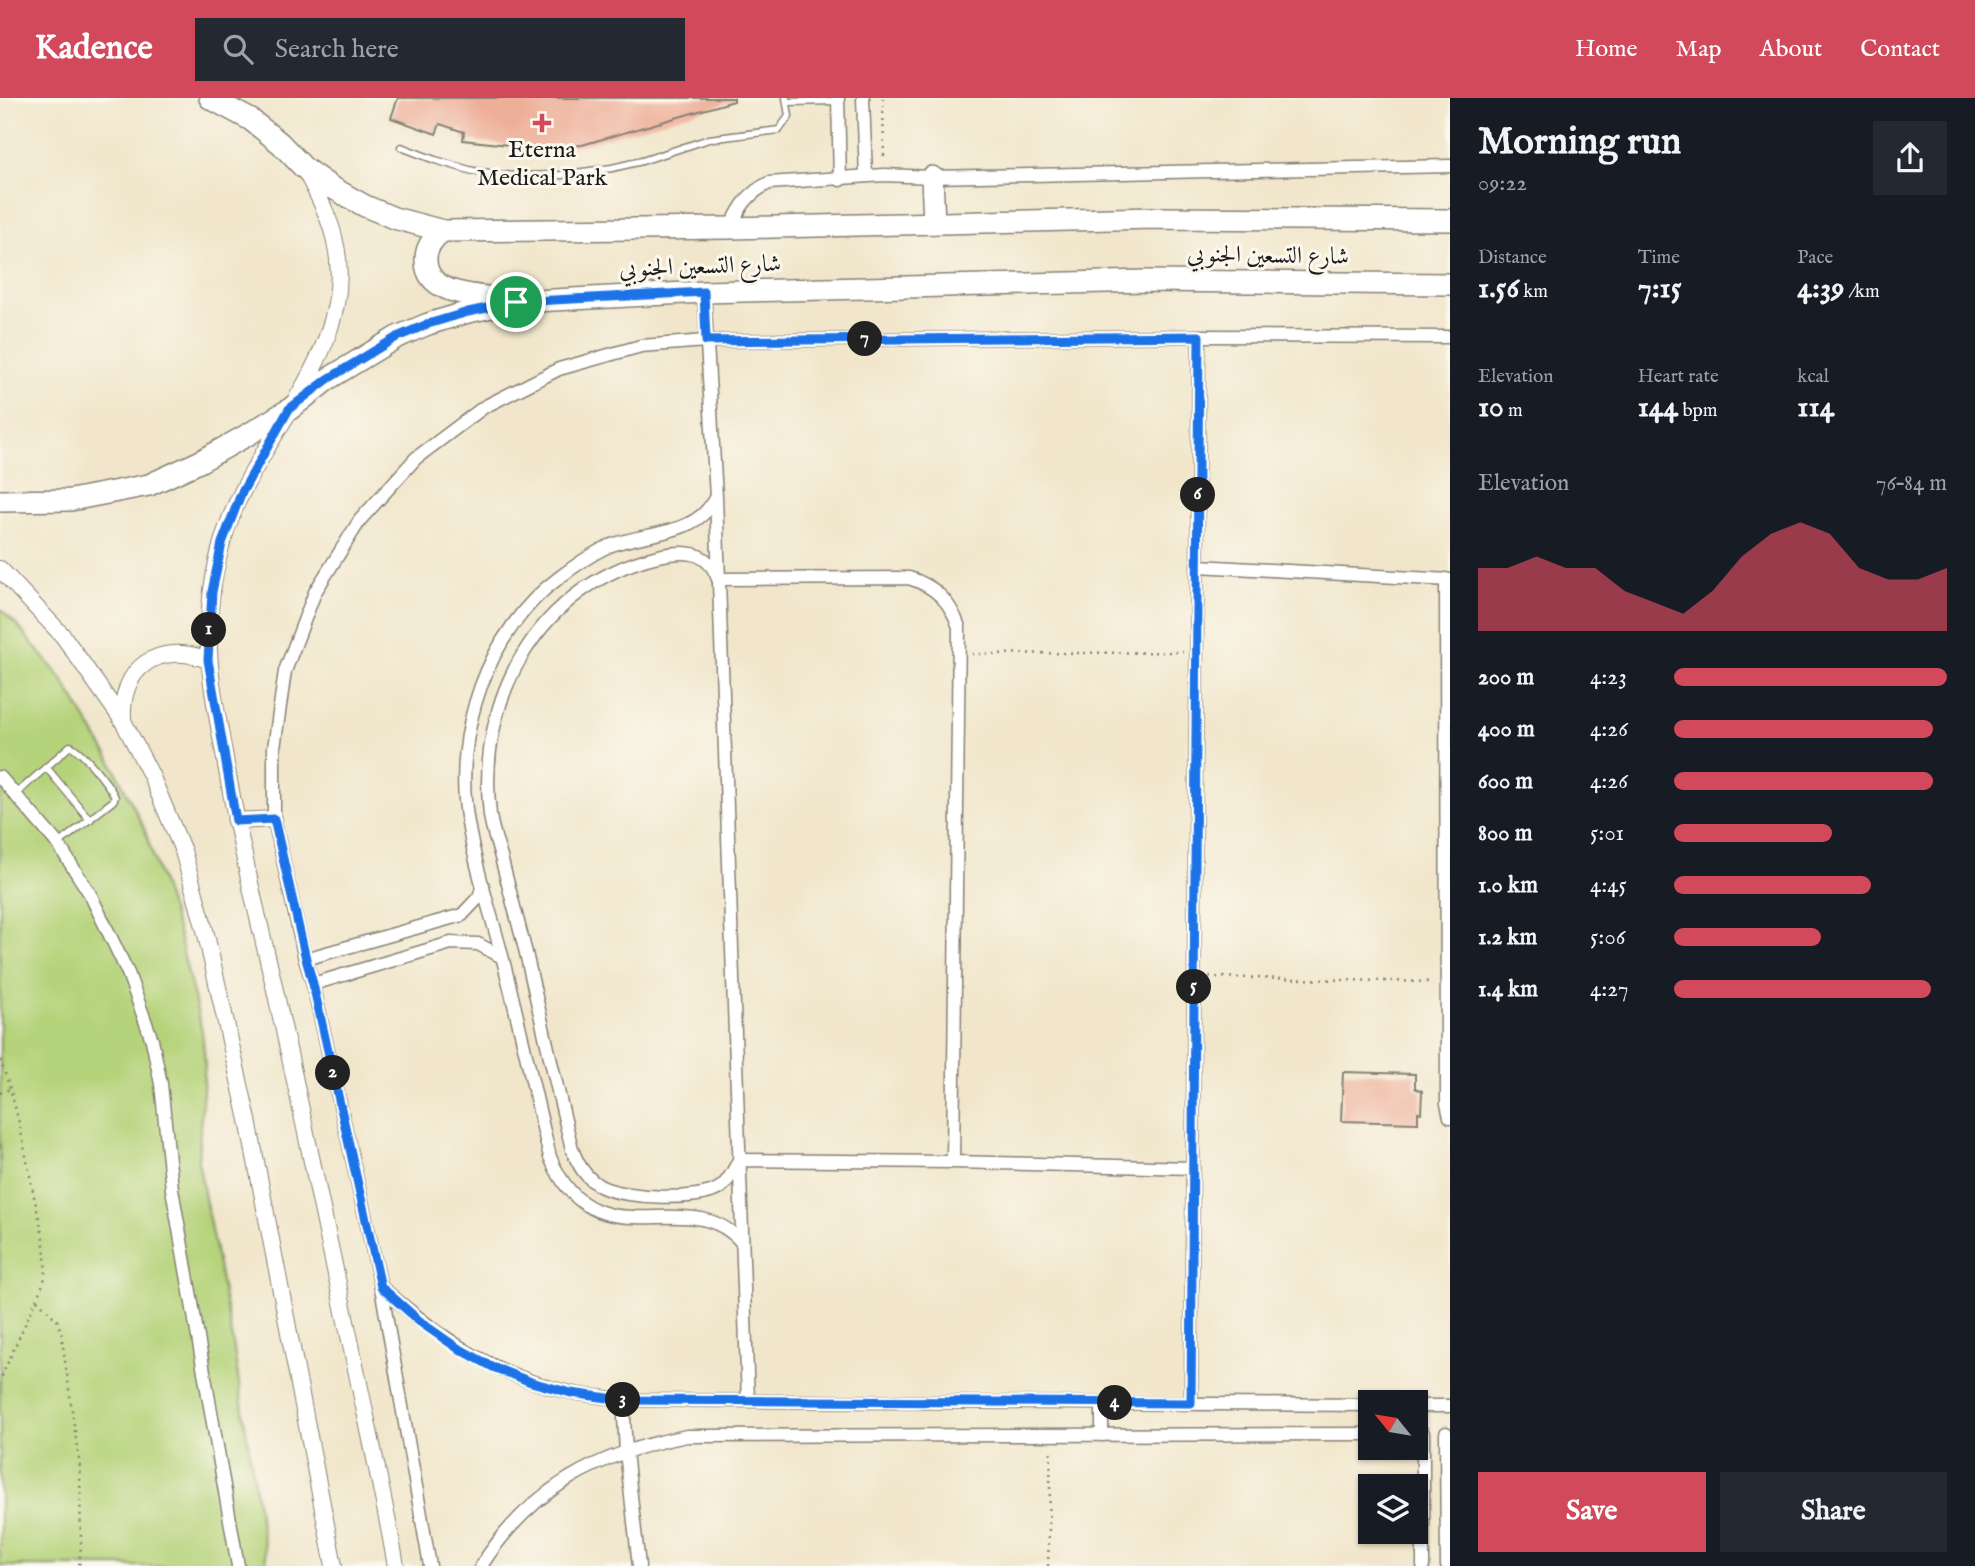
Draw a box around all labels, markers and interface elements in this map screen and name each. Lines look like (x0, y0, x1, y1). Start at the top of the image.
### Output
search box (195, 18, 685, 81)
text: Kadence (35, 28, 153, 70)
icon: search (219, 30, 257, 68)
text: Search here (275, 33, 399, 66)
text: Home (1575, 34, 1638, 65)
text: Map (1676, 34, 1722, 65)
text: About (1760, 34, 1822, 65)
text: Contact (1860, 34, 1940, 65)
marker: Eterna Medical Park (532, 113, 552, 133)
text: Morning run (1478, 119, 1681, 167)
button: share (1873, 121, 1947, 195)
place label: Eterna Medical Park (477, 135, 607, 194)
text: 09:22 (1478, 169, 1527, 198)
street label: شارع التسعين الجنوبي (1187, 239, 1349, 276)
text: Distance (1478, 246, 1547, 270)
text: Time (1638, 246, 1680, 270)
text: Pace (1797, 246, 1833, 270)
street label: شارع التسعين الجنوبي (618, 249, 782, 288)
text: 1.56 (1478, 270, 1519, 308)
text: 7:15 (1638, 270, 1682, 308)
text: 4:39 (1797, 270, 1844, 308)
pin (486, 272, 546, 332)
text: km (1519, 280, 1548, 304)
text: /km (1844, 280, 1880, 304)
icon: arrive (497, 283, 535, 321)
pin: 7 (848, 322, 882, 356)
text: 7 (860, 326, 869, 350)
text: Elevation (1478, 365, 1553, 389)
text: Heart rate (1638, 365, 1719, 389)
text: kcal (1797, 365, 1829, 389)
text: 10 (1478, 389, 1504, 427)
text: 144 (1638, 389, 1678, 427)
text: 114 (1797, 389, 1834, 427)
text: m (1504, 399, 1523, 423)
text: bpm (1678, 399, 1717, 423)
text: Elevation (1478, 469, 1569, 498)
text: 76–84 m (1876, 469, 1947, 498)
pin: 6 (1180, 478, 1216, 512)
text: 6 (1193, 482, 1202, 506)
pin: 1 (192, 612, 227, 648)
text: 1 (205, 617, 212, 641)
text: 200 m (1478, 663, 1534, 692)
text: 4:23 (1590, 663, 1627, 692)
text: 400 m (1478, 715, 1535, 744)
text: 4:26 (1590, 715, 1628, 744)
text: 600 m (1478, 767, 1533, 796)
text: 4:26 (1590, 767, 1628, 796)
text: 800 m (1478, 819, 1532, 848)
text: 5:01 (1590, 819, 1624, 848)
text: 1.0 km (1478, 871, 1538, 900)
text: 4:45 (1590, 871, 1627, 900)
text: 1.2 km (1478, 923, 1537, 952)
text: 5:06 (1590, 923, 1625, 952)
pin: 5 (1176, 970, 1212, 1004)
text: 5 (1190, 974, 1197, 998)
text: 1.4 km (1478, 975, 1538, 1004)
text: 4:27 (1590, 975, 1629, 1004)
pin: 2 (316, 1056, 350, 1090)
text: 2 (328, 1060, 337, 1084)
pin: 3 (606, 1382, 640, 1418)
pin: 4 (1098, 1386, 1132, 1420)
text: 3 (619, 1387, 626, 1411)
text: 4 (1110, 1390, 1119, 1414)
north arrow (1358, 1390, 1428, 1460)
map controls (1358, 1390, 1428, 1544)
button: Save (1478, 1472, 1706, 1552)
button: Share (1720, 1472, 1947, 1552)
button: layers (1358, 1474, 1428, 1544)

